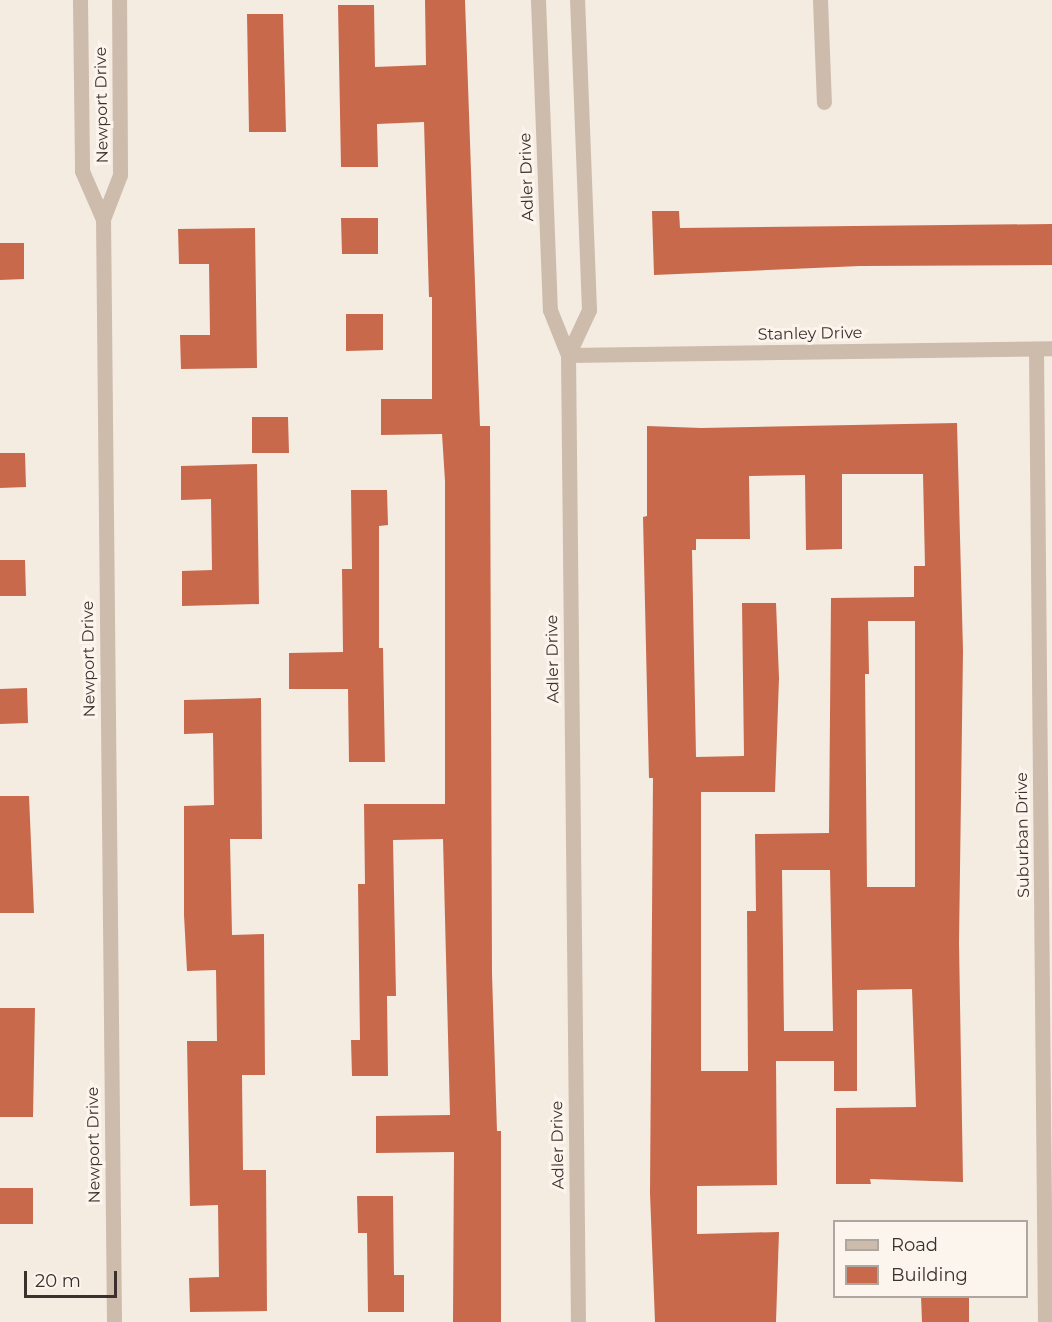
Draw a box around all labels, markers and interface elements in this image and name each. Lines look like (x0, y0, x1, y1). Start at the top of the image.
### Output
street label: Newport Drive (91, 46, 113, 164)
street label: Adler Drive (516, 132, 538, 222)
street label: Stanley Drive (757, 323, 863, 345)
street label: Newport Drive (78, 600, 100, 718)
street label: Adler Drive (543, 614, 563, 704)
street label: Suburban Drive (1012, 772, 1034, 898)
street label: Newport Drive (83, 1086, 105, 1204)
street label: Adler Drive (548, 1100, 568, 1190)
legend (833, 1220, 1028, 1298)
text: Road (891, 1234, 938, 1256)
scale bar (27, 1259, 120, 1297)
text: Building (891, 1264, 968, 1286)
text: 20 m (35, 1270, 81, 1292)

